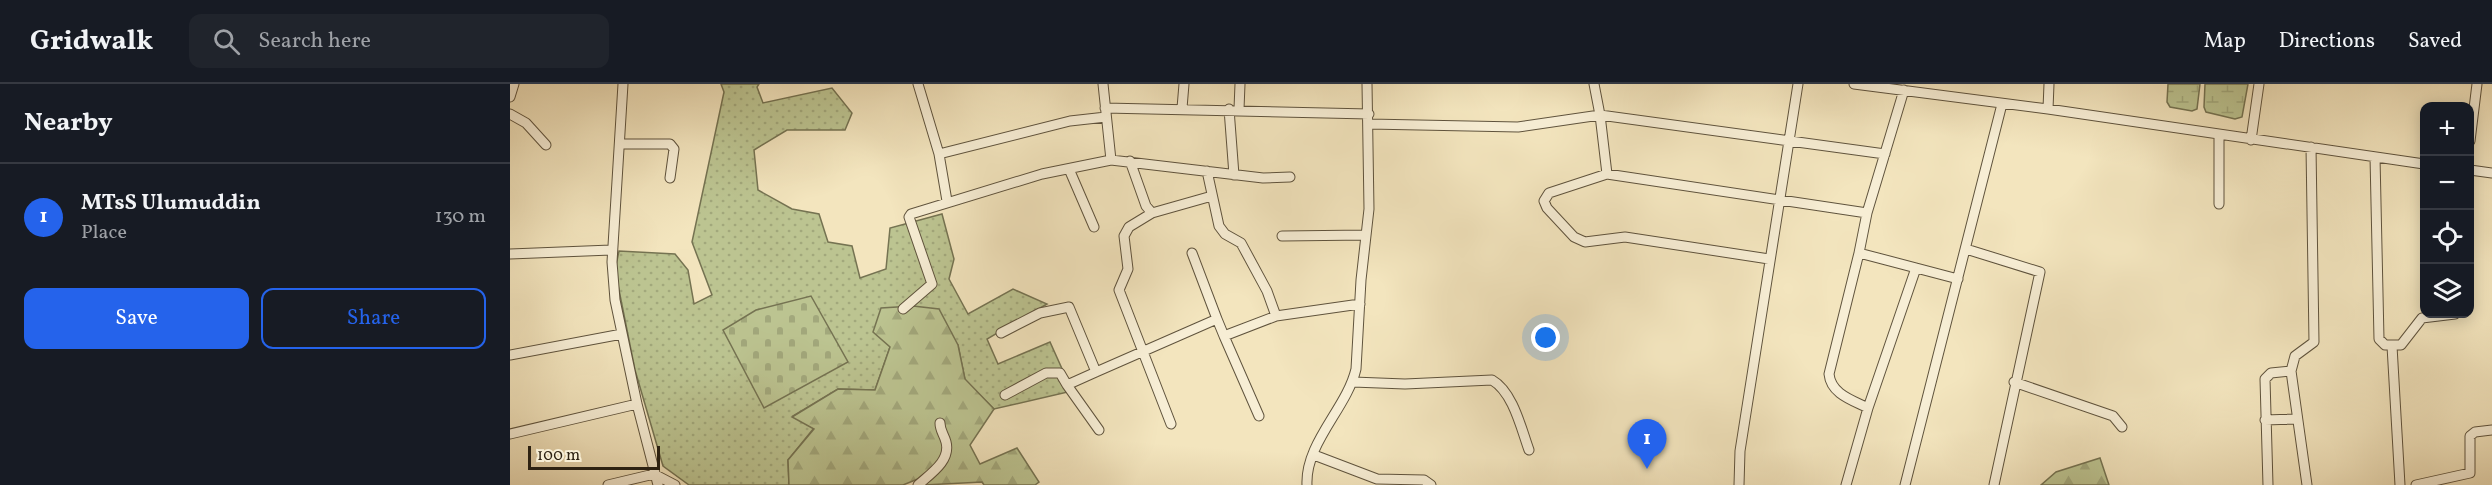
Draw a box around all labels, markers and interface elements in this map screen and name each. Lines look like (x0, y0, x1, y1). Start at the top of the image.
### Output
search box (189, 14, 609, 68)
text: Gridwalk (30, 22, 153, 61)
icon: search (210, 25, 243, 58)
text: Search here (258, 26, 371, 57)
text: Map (2204, 27, 2246, 56)
text: Directions (2279, 27, 2375, 56)
text: Saved (2408, 27, 2462, 56)
map controls (2420, 102, 2474, 318)
button: + (2420, 102, 2474, 156)
text: Nearby (24, 105, 113, 141)
button: − (2420, 156, 2474, 210)
text: MTsS Ulumuddin (81, 188, 261, 219)
text: 1 (39, 203, 48, 231)
text: 130 m (435, 203, 486, 231)
button: locate (2420, 210, 2474, 264)
text: Place (81, 219, 127, 247)
button: layers (2420, 264, 2474, 318)
button: Save (24, 288, 249, 349)
button: Share (261, 288, 486, 349)
your location (1531, 323, 1560, 352)
pin: 1 (1628, 420, 1666, 469)
scale bar (528, 443, 660, 470)
text: 100 m (537, 445, 580, 467)

